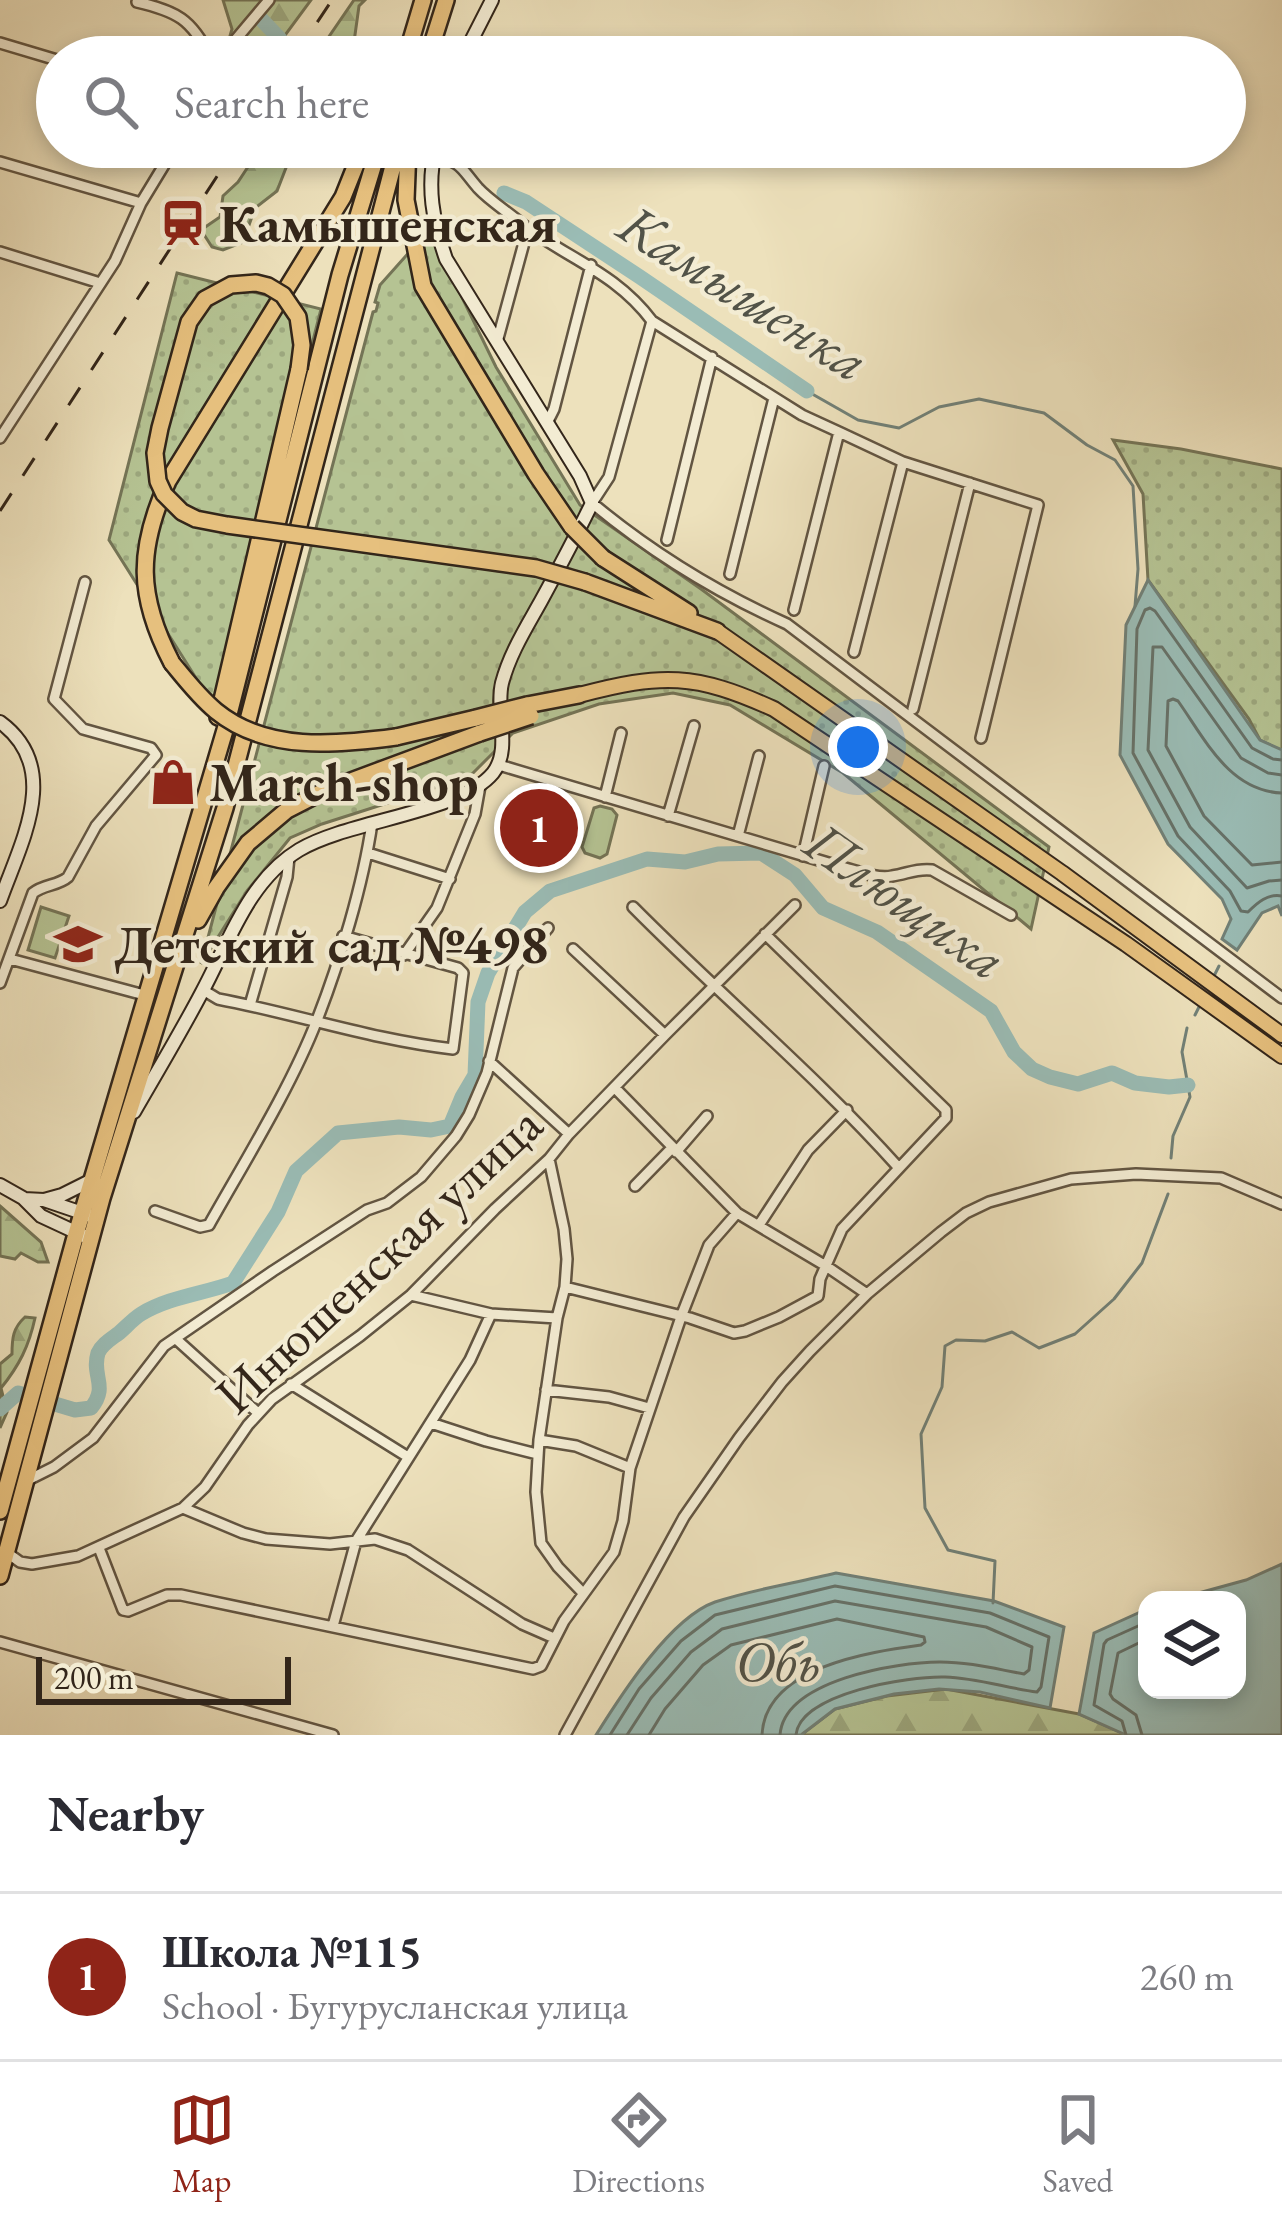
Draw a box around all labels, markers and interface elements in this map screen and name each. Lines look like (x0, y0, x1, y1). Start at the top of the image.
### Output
search box (36, 36, 1246, 168)
icon: search (78, 69, 144, 135)
text: Search here (174, 73, 369, 131)
water label: Камышенка (604, 185, 883, 398)
place label: Камышенская (219, 188, 557, 258)
station icon: Камышенская (158, 198, 208, 248)
your location (828, 717, 888, 777)
place label: March-shop (209, 747, 478, 817)
shop icon: March-shop (148, 757, 198, 807)
pin: 1 (500, 783, 578, 873)
water label: Плющиха (789, 803, 1021, 996)
place label: Детский сад №498 (114, 909, 548, 979)
school or university icon: Детский сад №498 (53, 919, 103, 969)
street label: Инюшенская улица (200, 1089, 557, 1429)
map controls (1138, 1591, 1246, 1699)
button: layers (1138, 1591, 1246, 1699)
water label: Обь (735, 1624, 821, 1698)
scale bar (36, 1651, 291, 1704)
text: 200 m (54, 1656, 134, 1699)
text: Nearby (48, 1780, 204, 1846)
text: Школа №115 (162, 1922, 422, 1980)
text: 1 (77, 1951, 97, 2002)
text: 260 m (1140, 1951, 1234, 2002)
text: School · Бугурусланская улица (162, 1980, 628, 2031)
tab: Map (169, 2087, 235, 2202)
tab: Directions (572, 2087, 705, 2202)
tab: Saved (1043, 2087, 1113, 2202)

